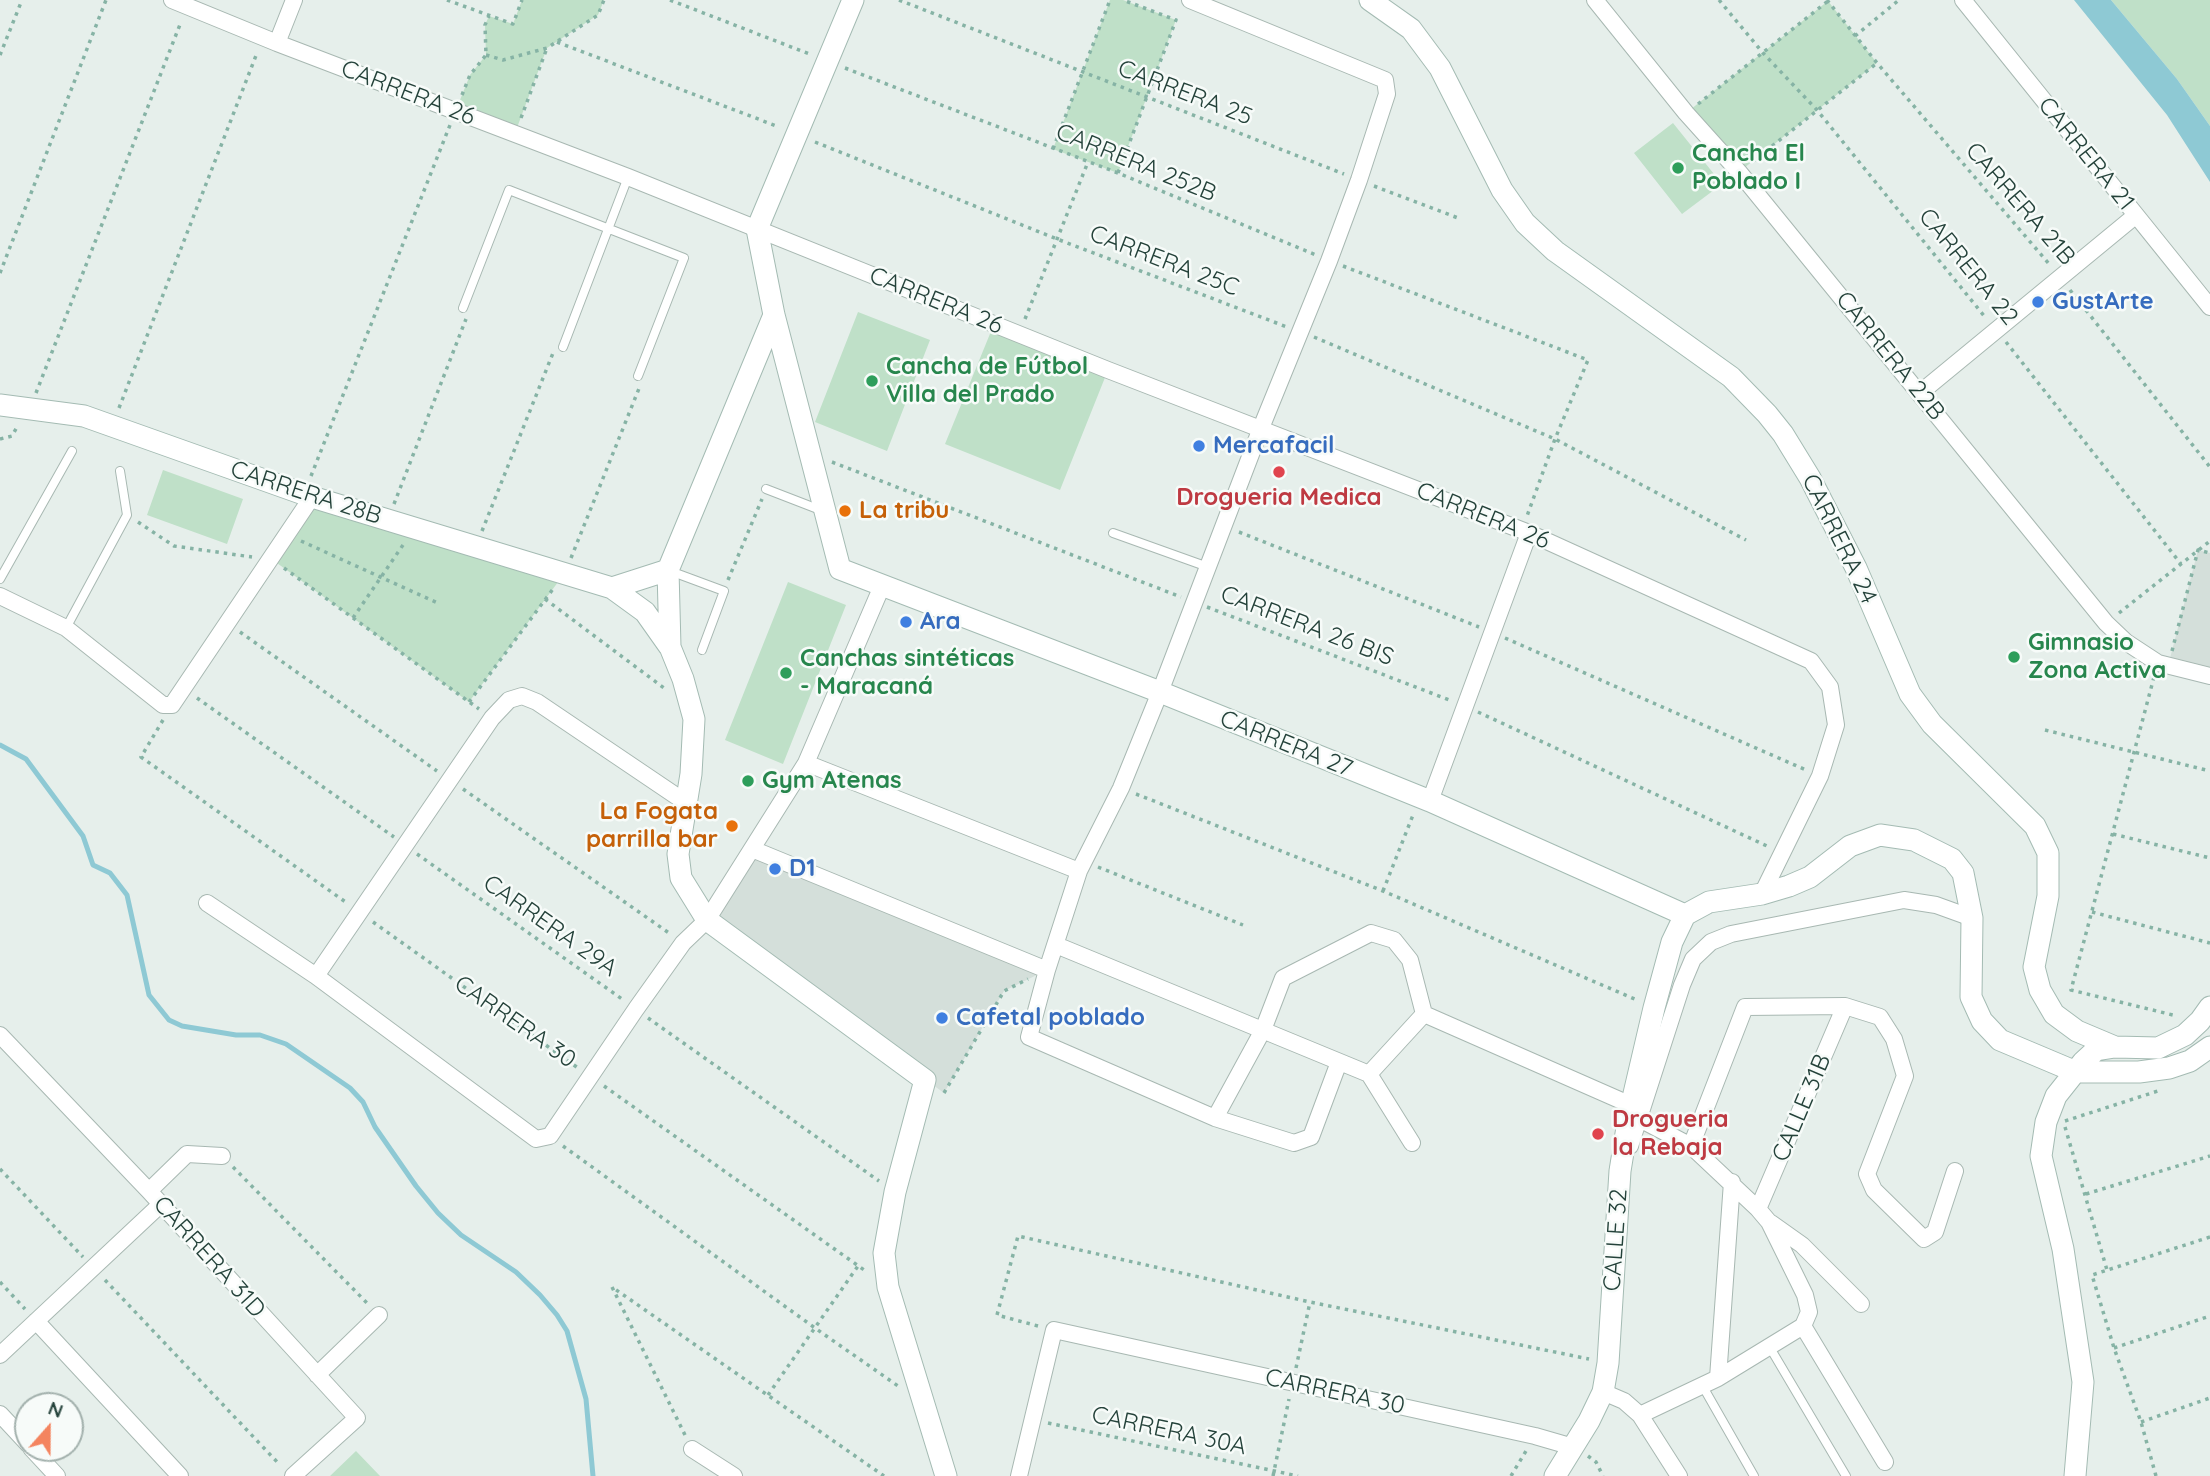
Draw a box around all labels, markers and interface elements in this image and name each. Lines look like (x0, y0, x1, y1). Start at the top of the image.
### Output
street label: CARRERA 26 (337, 54, 479, 132)
street label: CARRERA 25 (1114, 54, 1256, 132)
street label: CARRERA 21 (2032, 92, 2140, 216)
street label: CARRERA 252B (1052, 118, 1220, 208)
street label: CARRERA 21B (1959, 137, 2081, 271)
place label: Cancha El Poblado I (1692, 140, 1805, 196)
marker: Cancha El Poblado I (1670, 160, 1686, 176)
street label: CARRERA 22 (1912, 203, 2024, 331)
street label: CARRERA 25C (1085, 219, 1243, 303)
street label: CARRERA 26 (865, 261, 1007, 341)
street label: CARRERA 22B (1829, 286, 1951, 426)
place label: GustArte (2052, 288, 2154, 316)
marker: GustArte (2030, 294, 2046, 310)
place label: Cancha de Fútbol Villa del Prado (886, 353, 1088, 409)
marker: Cancha de Fútbol Villa del Prado (864, 373, 880, 389)
place label: Mercafacil (1213, 432, 1334, 460)
marker: Mercafacil (1191, 438, 1207, 454)
street label: CARRERA 28B (227, 455, 385, 531)
marker: Drogueria Medica (1271, 464, 1287, 480)
street label: CARRERA 24 (1795, 469, 1883, 609)
street label: CARRERA 26 (1412, 476, 1554, 556)
place label: Drogueria Medica (1176, 484, 1382, 512)
place label: La tribu (859, 497, 949, 525)
marker: La tribu (837, 503, 853, 519)
street label: CARRERA 26 BIS (1216, 580, 1398, 672)
place label: Ara (920, 608, 961, 636)
marker: Ara (898, 614, 914, 630)
place label: Gimnasio Zona Activa (2028, 629, 2166, 685)
place label: Canchas sintéticas - Maracaná (800, 645, 1014, 701)
marker: Gimnasio Zona Activa (2006, 649, 2022, 665)
marker: Canchas sintéticas - Maracaná (778, 665, 794, 681)
street label: CARRERA 27 (1216, 704, 1356, 784)
place label: Gym Atenas (762, 767, 902, 795)
marker: Gym Atenas (740, 773, 756, 789)
place label: La Fogata parrilla bar (586, 798, 718, 854)
marker: La Fogata parrilla bar (724, 818, 740, 834)
place label: D1 (789, 855, 815, 883)
marker: D1 (767, 861, 783, 877)
street label: CARRERA 29A (477, 869, 623, 983)
street label: CARRERA 30 (449, 969, 581, 1075)
place label: Cafetal poblado (956, 1004, 1145, 1032)
marker: Cafetal poblado (934, 1010, 950, 1026)
street label: CALLE 31B (1766, 1050, 1838, 1166)
place label: Drogueria la Rebaja (1612, 1106, 1729, 1162)
marker: Drogueria la Rebaja (1590, 1126, 1606, 1142)
street label: CALLE 32 (1598, 1188, 1634, 1292)
street label: CARRERA 31D (147, 1190, 271, 1324)
street label: CARRERA 30 (1263, 1363, 1407, 1421)
north arrow (14, 1392, 84, 1462)
text: N (45, 1396, 67, 1423)
street label: CARRERA 30A (1089, 1401, 1249, 1461)

